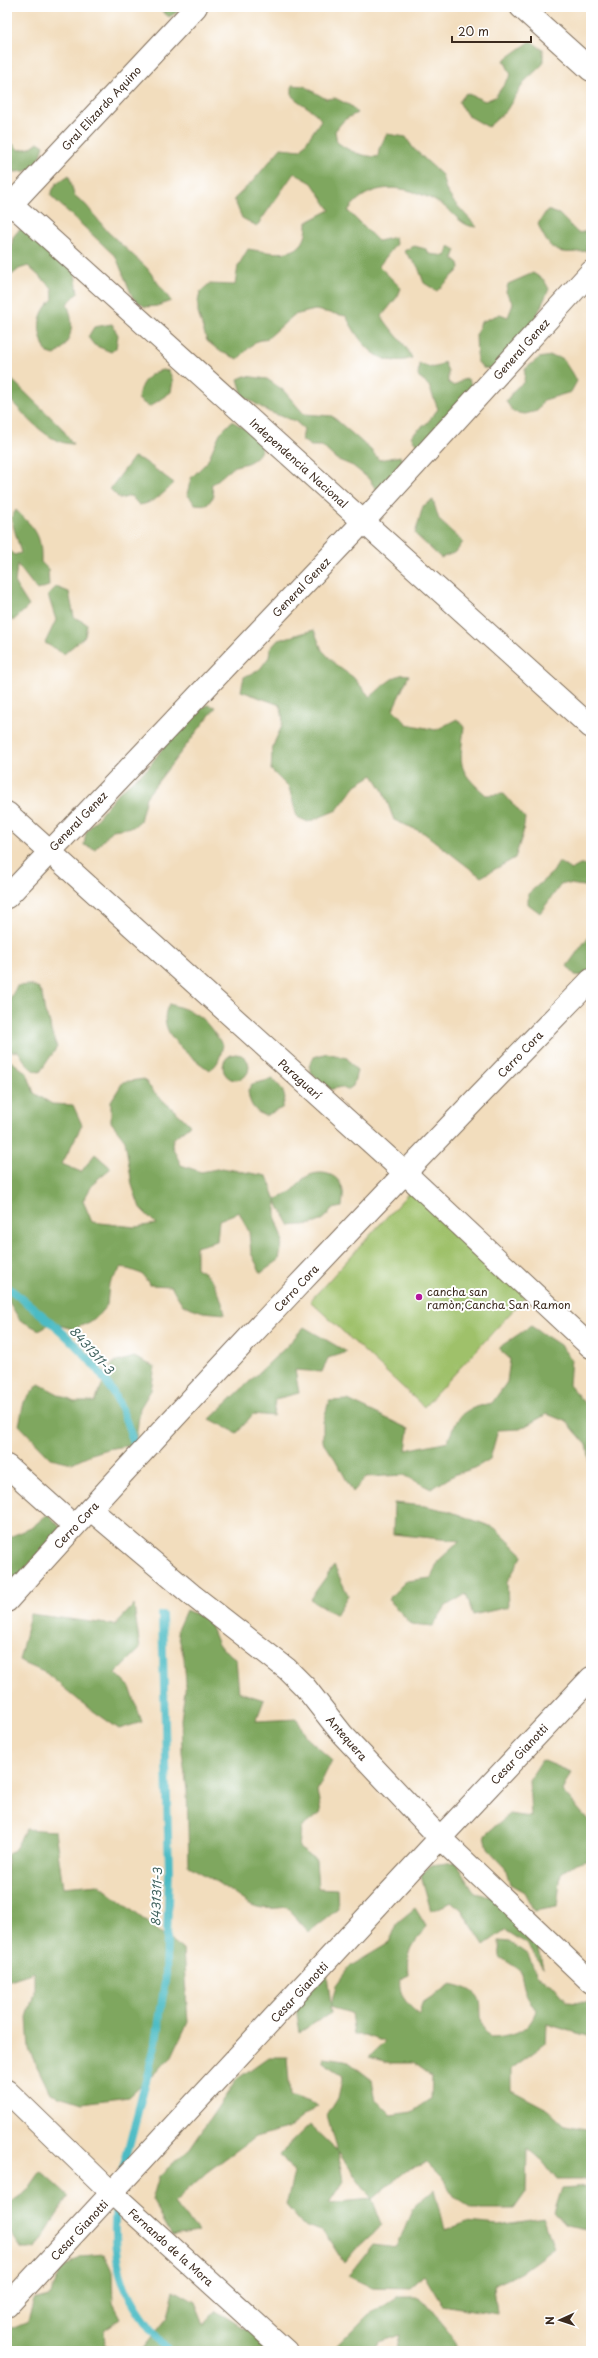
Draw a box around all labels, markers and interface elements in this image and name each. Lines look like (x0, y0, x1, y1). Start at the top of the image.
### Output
scale bar (452, 18, 531, 44)
text: 20 m (458, 22, 489, 40)
street label: Gral Elizardo Aquino (57, 62, 145, 154)
street label: General Genez (489, 315, 553, 383)
street label: Independencia Nacional (246, 414, 352, 512)
street label: General Genez (268, 553, 334, 621)
street label: General Genez (45, 787, 111, 855)
street label: Cerro Cora (493, 1027, 547, 1081)
street label: Paraguarí (275, 1055, 326, 1103)
street label: Cerro Cora (270, 1260, 323, 1316)
place label: cancha san ramòn;Cancha San Ramon (427, 1283, 571, 1313)
marker: cancha san ramòn;Cancha San Ramon (414, 1292, 424, 1302)
water label: 8431311-3 (66, 1322, 119, 1379)
street label: Cerro Cora (50, 1497, 103, 1553)
street label: Antequera (322, 1712, 372, 1765)
street label: Cesar Gianotti (486, 1720, 552, 1788)
water label: 8431311-3 (146, 1866, 166, 1927)
street label: Cesar Gianotti (266, 1958, 332, 2026)
street label: Cesar Gianotti (46, 2196, 112, 2264)
street label: Fernando de la Mora (125, 2204, 218, 2290)
north arrow (540, 2300, 580, 2340)
text: N (541, 2315, 558, 2325)

